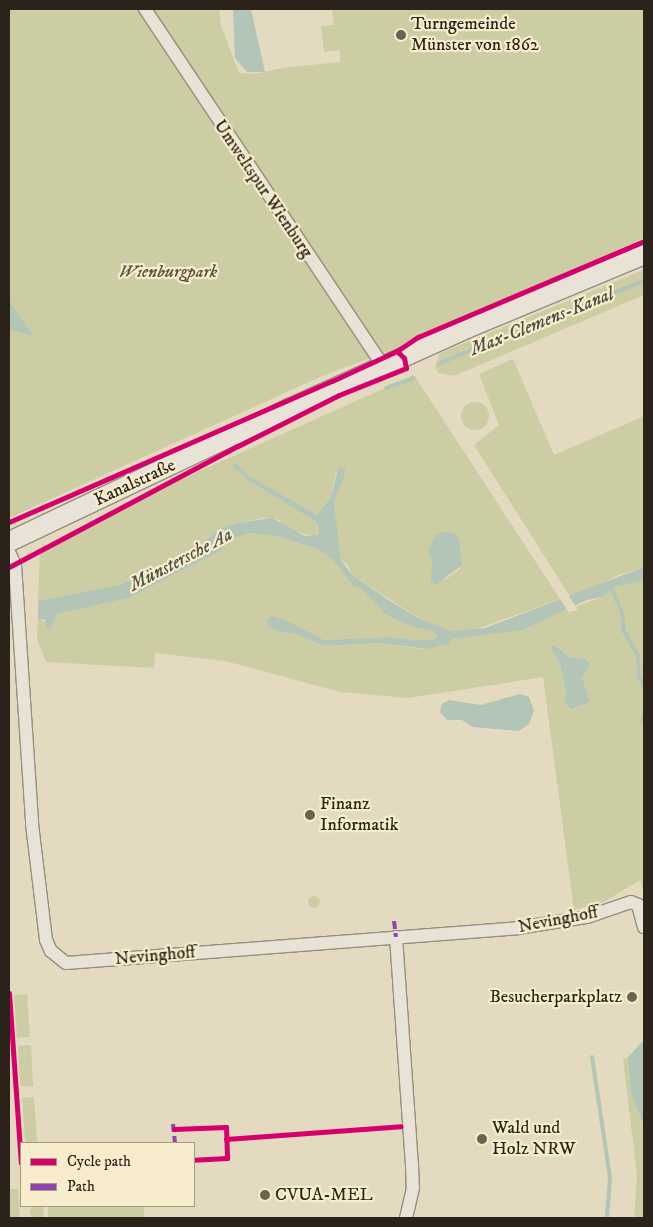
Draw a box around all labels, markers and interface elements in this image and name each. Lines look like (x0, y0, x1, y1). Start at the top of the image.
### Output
place label: Turngemeinde Münster von 1862 (411, 14, 539, 56)
marker: Turngemeinde Münster von 1862 (395, 29, 407, 41)
street label: Umweltspur Wienburg (209, 116, 317, 262)
park label: Wienburgpark (119, 261, 217, 283)
water label: Max-Clemens-Kanal (467, 283, 617, 361)
street label: Kanalstraße (91, 455, 179, 511)
water label: Münstersche Aa (126, 523, 236, 597)
place label: Finanz Informatik (320, 794, 398, 836)
marker: Finanz Informatik (304, 809, 316, 821)
street label: Nevinghoff (516, 902, 600, 938)
street label: Nevinghoff (114, 942, 196, 970)
place label: Besucherparkplatz (489, 986, 622, 1008)
marker: Besucherparkplatz (626, 991, 638, 1003)
place label: Wald und Holz NRW (492, 1118, 575, 1160)
marker: Wald und Holz NRW (476, 1133, 488, 1145)
legend (20, 1142, 195, 1207)
text: Cycle path (67, 1152, 131, 1171)
text: Path (67, 1177, 95, 1196)
place label: CVUA-MEL (275, 1184, 373, 1206)
marker: CVUA-MEL (259, 1189, 271, 1201)

